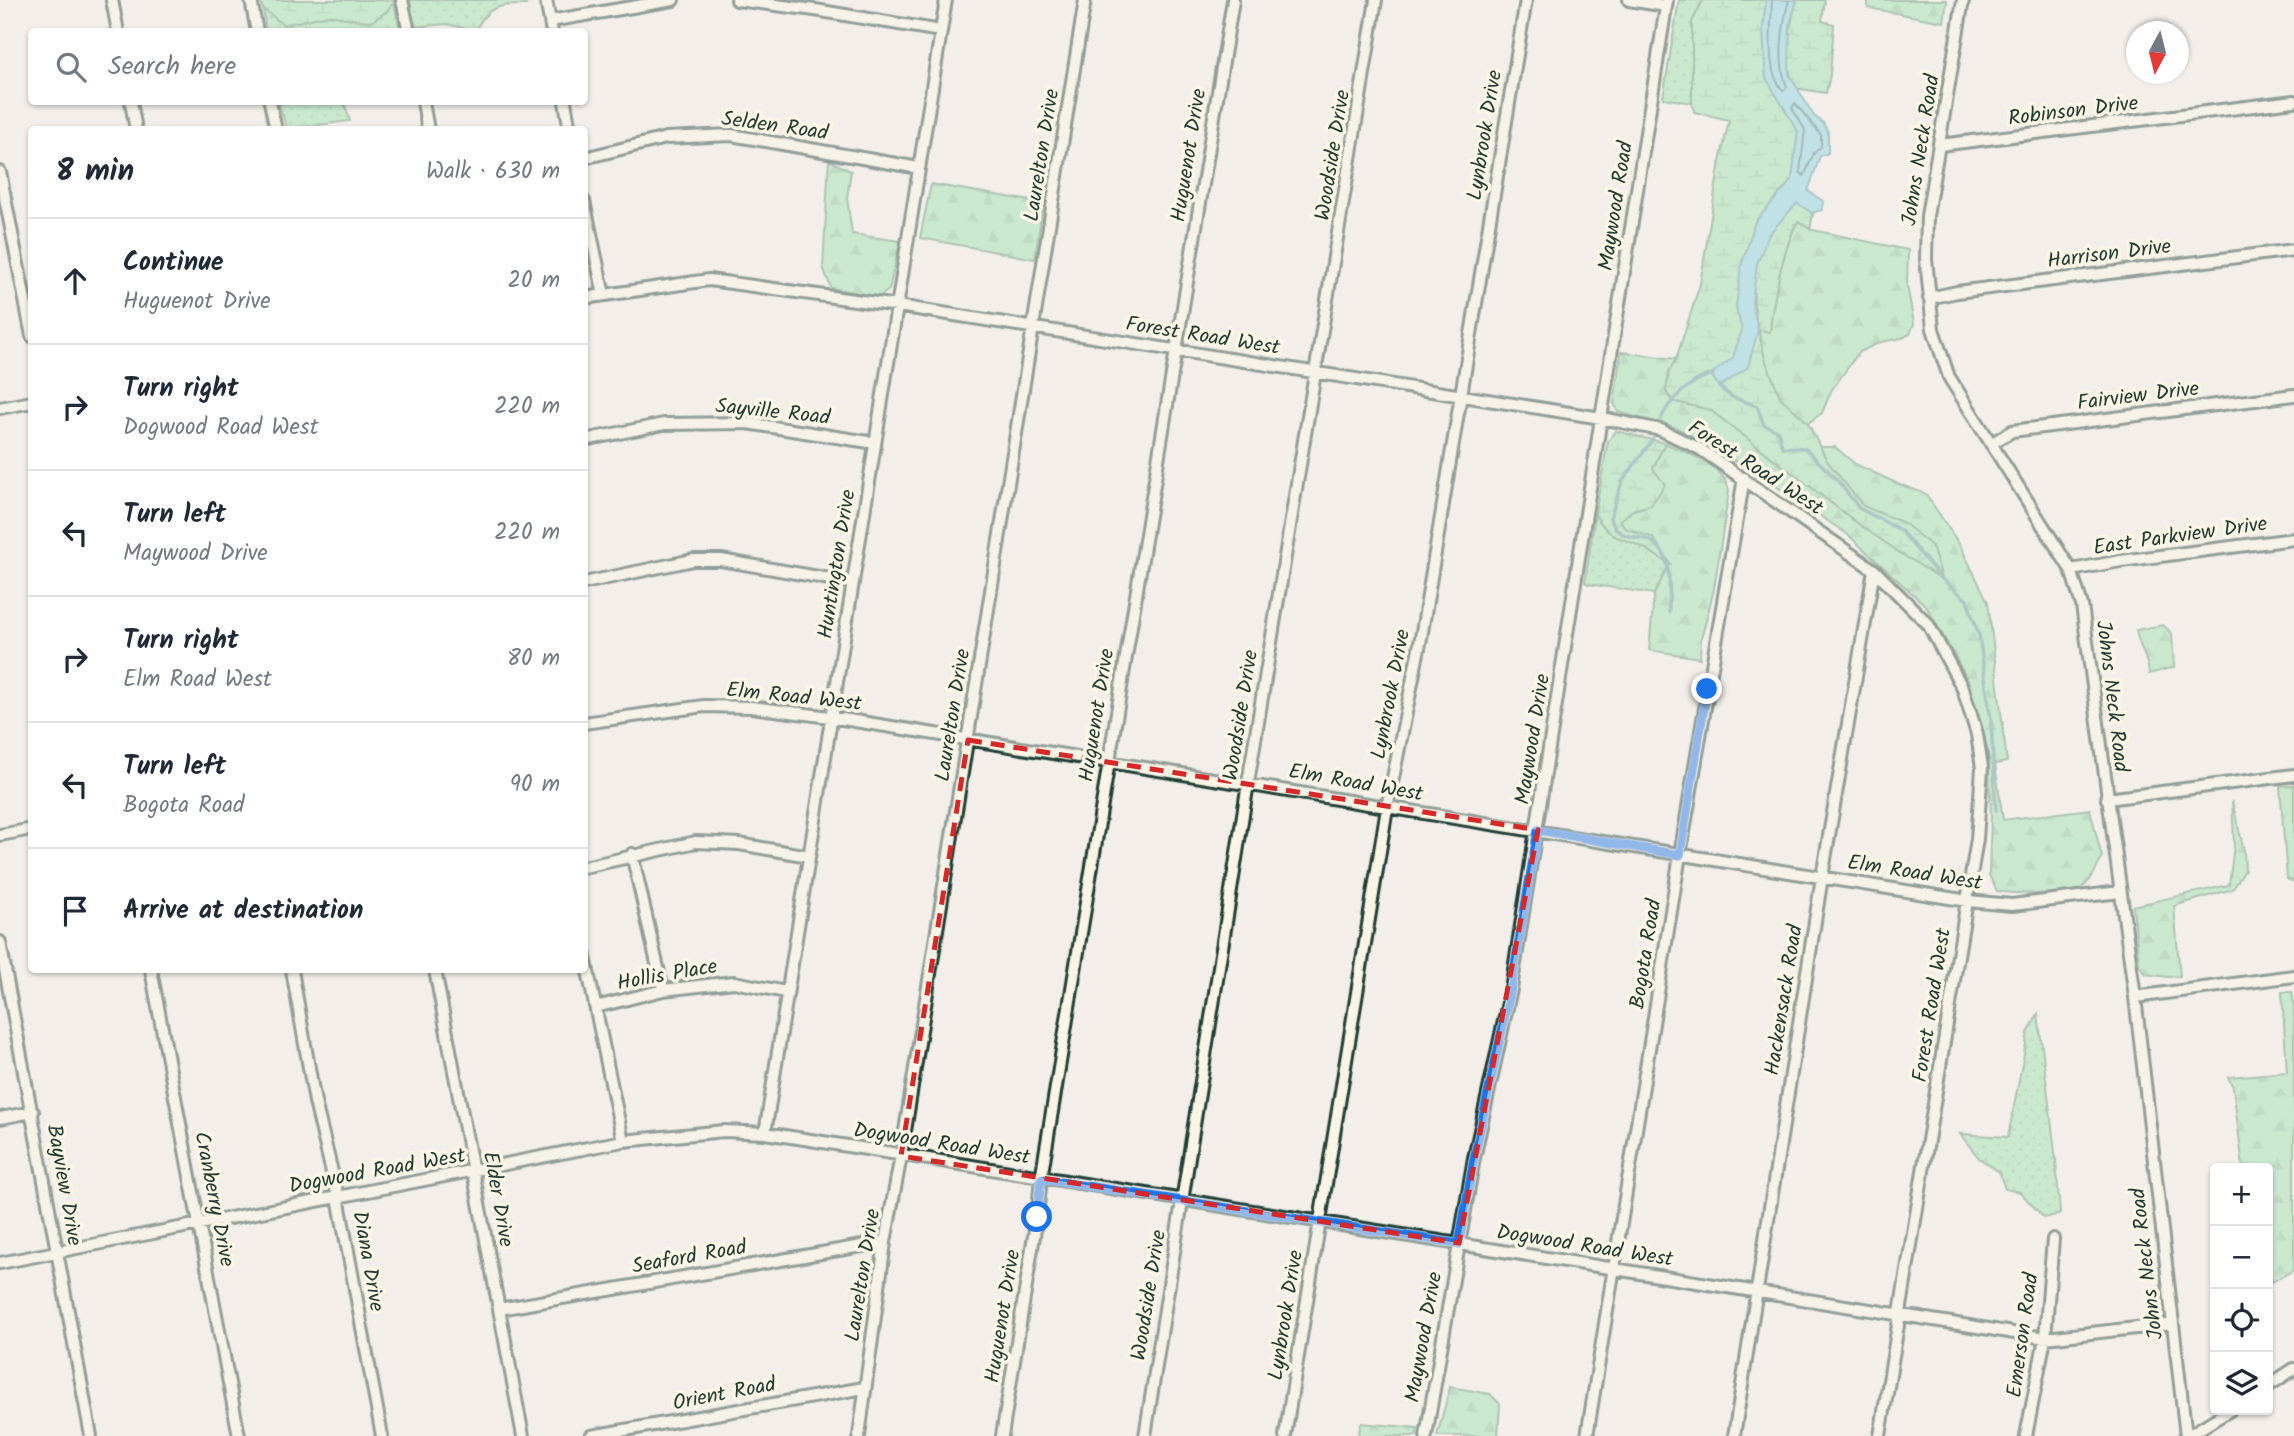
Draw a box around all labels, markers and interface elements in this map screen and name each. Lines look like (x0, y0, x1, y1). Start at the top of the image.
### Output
north arrow (2126, 21, 2189, 84)
search box (28, 28, 588, 105)
text: Search here (108, 46, 236, 88)
icon: search (52, 48, 90, 86)
street label: Lynbrook Drive (1459, 67, 1512, 203)
street label: Johns Neck Road (1893, 72, 1950, 228)
street label: Laurelton Drive (1016, 86, 1069, 224)
street label: Huguenot Drive (1163, 86, 1216, 224)
street label: Woodside Drive (1307, 87, 1360, 223)
street label: Robinson Drive (2006, 87, 2141, 136)
street label: Selden Road (719, 103, 831, 150)
street label: Maywood Road (1590, 139, 1643, 273)
text: 8 min (56, 148, 134, 196)
text: Walk · 630 m (426, 154, 560, 190)
street label: Harrison Drive (2045, 230, 2174, 278)
text: Continue (123, 242, 224, 284)
icon: ahead (56, 262, 94, 300)
text: 20 m (508, 263, 560, 299)
text: Huguenot Drive (123, 284, 271, 320)
street label: Forest Road West (1123, 308, 1283, 365)
text: Turn right (123, 368, 239, 410)
street label: Fairview Drive (2075, 373, 2202, 420)
icon: right (56, 388, 94, 426)
text: 220 m (494, 389, 560, 425)
street label: Sayville Road (714, 390, 832, 435)
text: Dogwood Road West (123, 410, 319, 446)
street label: Forest Road West (1681, 412, 1830, 525)
street label: Huntington Drive (809, 487, 866, 641)
text: Turn left (123, 494, 226, 536)
street label: East Parkview Drive (2091, 508, 2270, 565)
icon: left (56, 514, 94, 552)
text: 220 m (494, 515, 560, 551)
text: Maywood Drive (123, 536, 268, 572)
street label: Johns Neck Road (2086, 618, 2137, 774)
text: Turn right (123, 620, 239, 662)
street label: Lynbrook Drive (1363, 626, 1420, 762)
icon: right (56, 640, 94, 678)
text: 80 m (507, 641, 560, 677)
street label: Laurelton Drive (927, 646, 980, 784)
street label: Huguenot Drive (1071, 646, 1124, 784)
street label: Woodside Drive (1215, 647, 1268, 783)
text: Elm Road West (123, 662, 272, 698)
street label: Maywood Drive (1507, 671, 1560, 807)
route end (1691, 673, 1722, 704)
street label: Elm Road West (724, 674, 864, 721)
text: Turn left (123, 746, 226, 788)
street label: Elm Road West (1286, 755, 1426, 812)
icon: left (56, 766, 94, 804)
text: 90 m (510, 767, 560, 803)
text: Bogota Road (123, 788, 244, 824)
street label: Elm Road West (1845, 847, 1985, 901)
text: Arrive at destination (123, 890, 363, 932)
icon: arrive (56, 892, 94, 930)
street label: Bogota Road (1622, 896, 1672, 1012)
street label: Hackensack Road (1756, 922, 1813, 1078)
street label: Forest Road West (1904, 925, 1961, 1085)
street label: Hollis Place (614, 950, 721, 1001)
street label: Dogwood Road West (851, 1114, 1033, 1175)
street label: Bayview Drive (37, 1122, 91, 1249)
street label: Cranberry Drive (184, 1129, 243, 1270)
street label: Dogwood Road West (286, 1140, 469, 1203)
street label: Elder Drive (473, 1149, 522, 1250)
map controls (2210, 1163, 2273, 1415)
button: + (2210, 1163, 2273, 1226)
street label: Johns Neck Road (2122, 1186, 2173, 1342)
route start (1021, 1201, 1052, 1232)
street label: Laurelton Drive (837, 1206, 890, 1344)
street label: Diana Drive (342, 1208, 393, 1315)
street label: Dogwood Road West (1494, 1216, 1676, 1277)
button: − (2210, 1226, 2273, 1289)
street label: Woodside Drive (1123, 1227, 1176, 1363)
street label: Seaford Road (629, 1231, 750, 1284)
street label: Huguenot Drive (977, 1247, 1030, 1385)
street label: Lynbrook Drive (1260, 1247, 1313, 1383)
street label: Maywood Drive (1397, 1269, 1452, 1405)
street label: Emerson Road (1998, 1270, 2049, 1400)
button: locate (2210, 1289, 2273, 1352)
button: layers (2210, 1352, 2273, 1415)
street label: Orient Road (670, 1368, 779, 1421)

